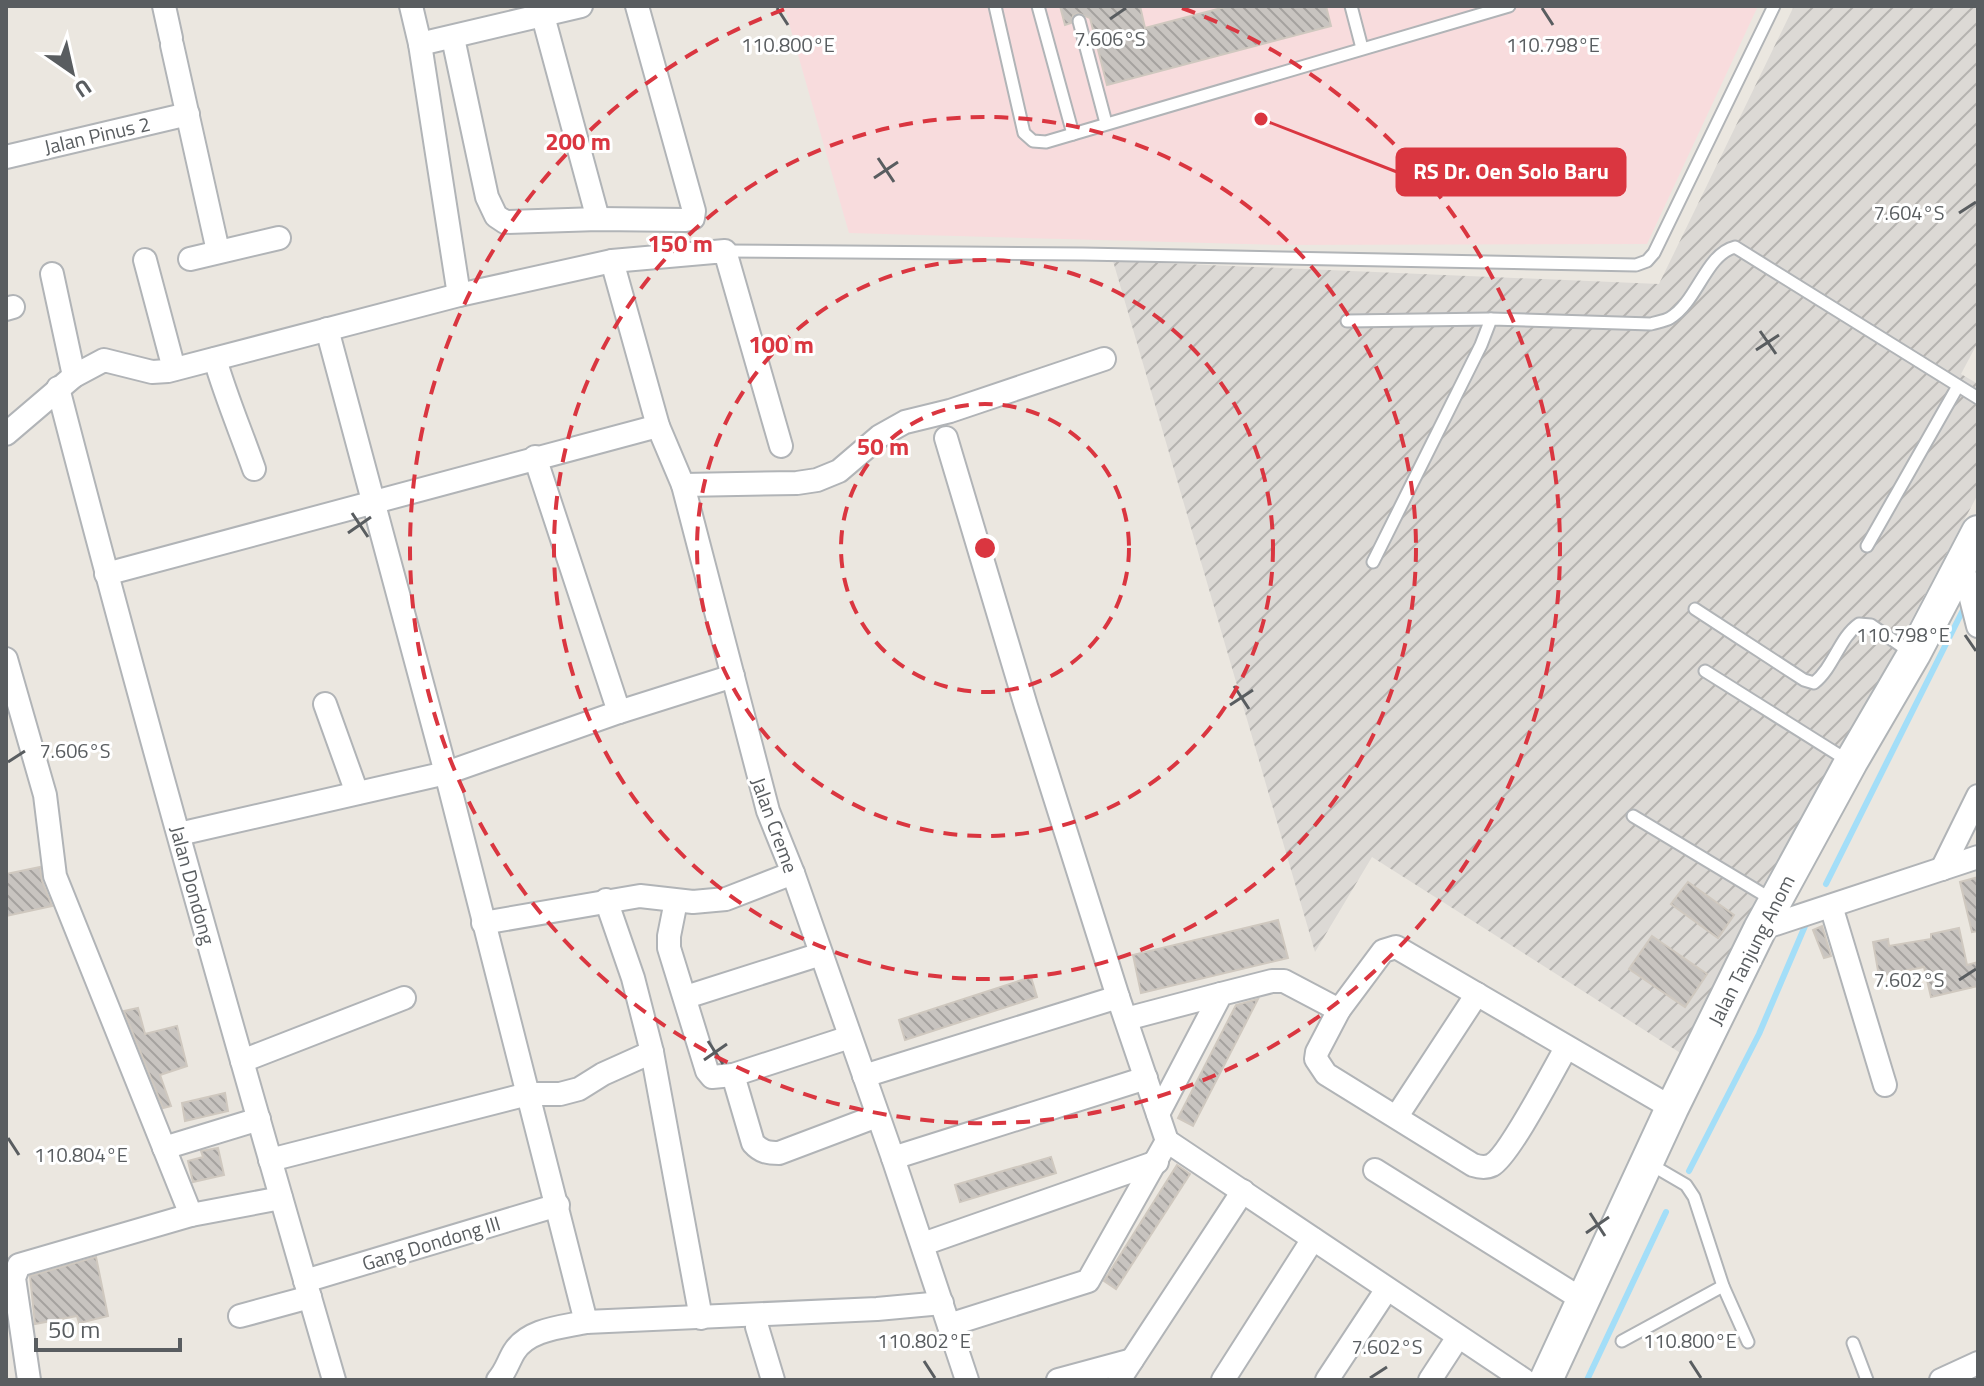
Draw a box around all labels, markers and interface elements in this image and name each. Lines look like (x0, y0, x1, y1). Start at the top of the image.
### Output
text: 7.606°S (1074, 23, 1146, 54)
text: 110.800°E (741, 29, 835, 60)
text: 110.798°E (1506, 29, 1600, 60)
north arrow (32, 32, 112, 112)
text: U (68, 70, 99, 107)
street label: Jalan Pinus 2 (41, 108, 153, 162)
text: 200 m (545, 123, 611, 159)
callout: RS Dr. Oen Solo Baru (1397, 149, 1625, 195)
text: RS Dr. Oen Solo Baru (1413, 154, 1609, 188)
text: 7.604°S (1873, 197, 1945, 228)
text: 150 m (647, 225, 713, 261)
text: 100 m (748, 326, 814, 362)
text: 50 m (857, 428, 909, 464)
centre of rings (971, 534, 999, 562)
text: 110.798°E (1856, 619, 1950, 650)
text: 7.606°S (39, 735, 111, 766)
street label: Jalan Creme (743, 773, 807, 877)
street label: Jalan Dondong (162, 822, 224, 948)
street label: Jalan Tanjung Anom (1700, 869, 1802, 1031)
text: 7.602°S (1873, 964, 1945, 995)
text: 110.804°E (34, 1139, 128, 1170)
street label: Gang Dondong III (358, 1207, 504, 1279)
scale bar (36, 1302, 180, 1352)
text: 50 m (48, 1311, 100, 1347)
text: 110.802°E (877, 1325, 971, 1356)
text: 110.800°E (1643, 1325, 1737, 1356)
text: 7.602°S (1351, 1331, 1423, 1362)

